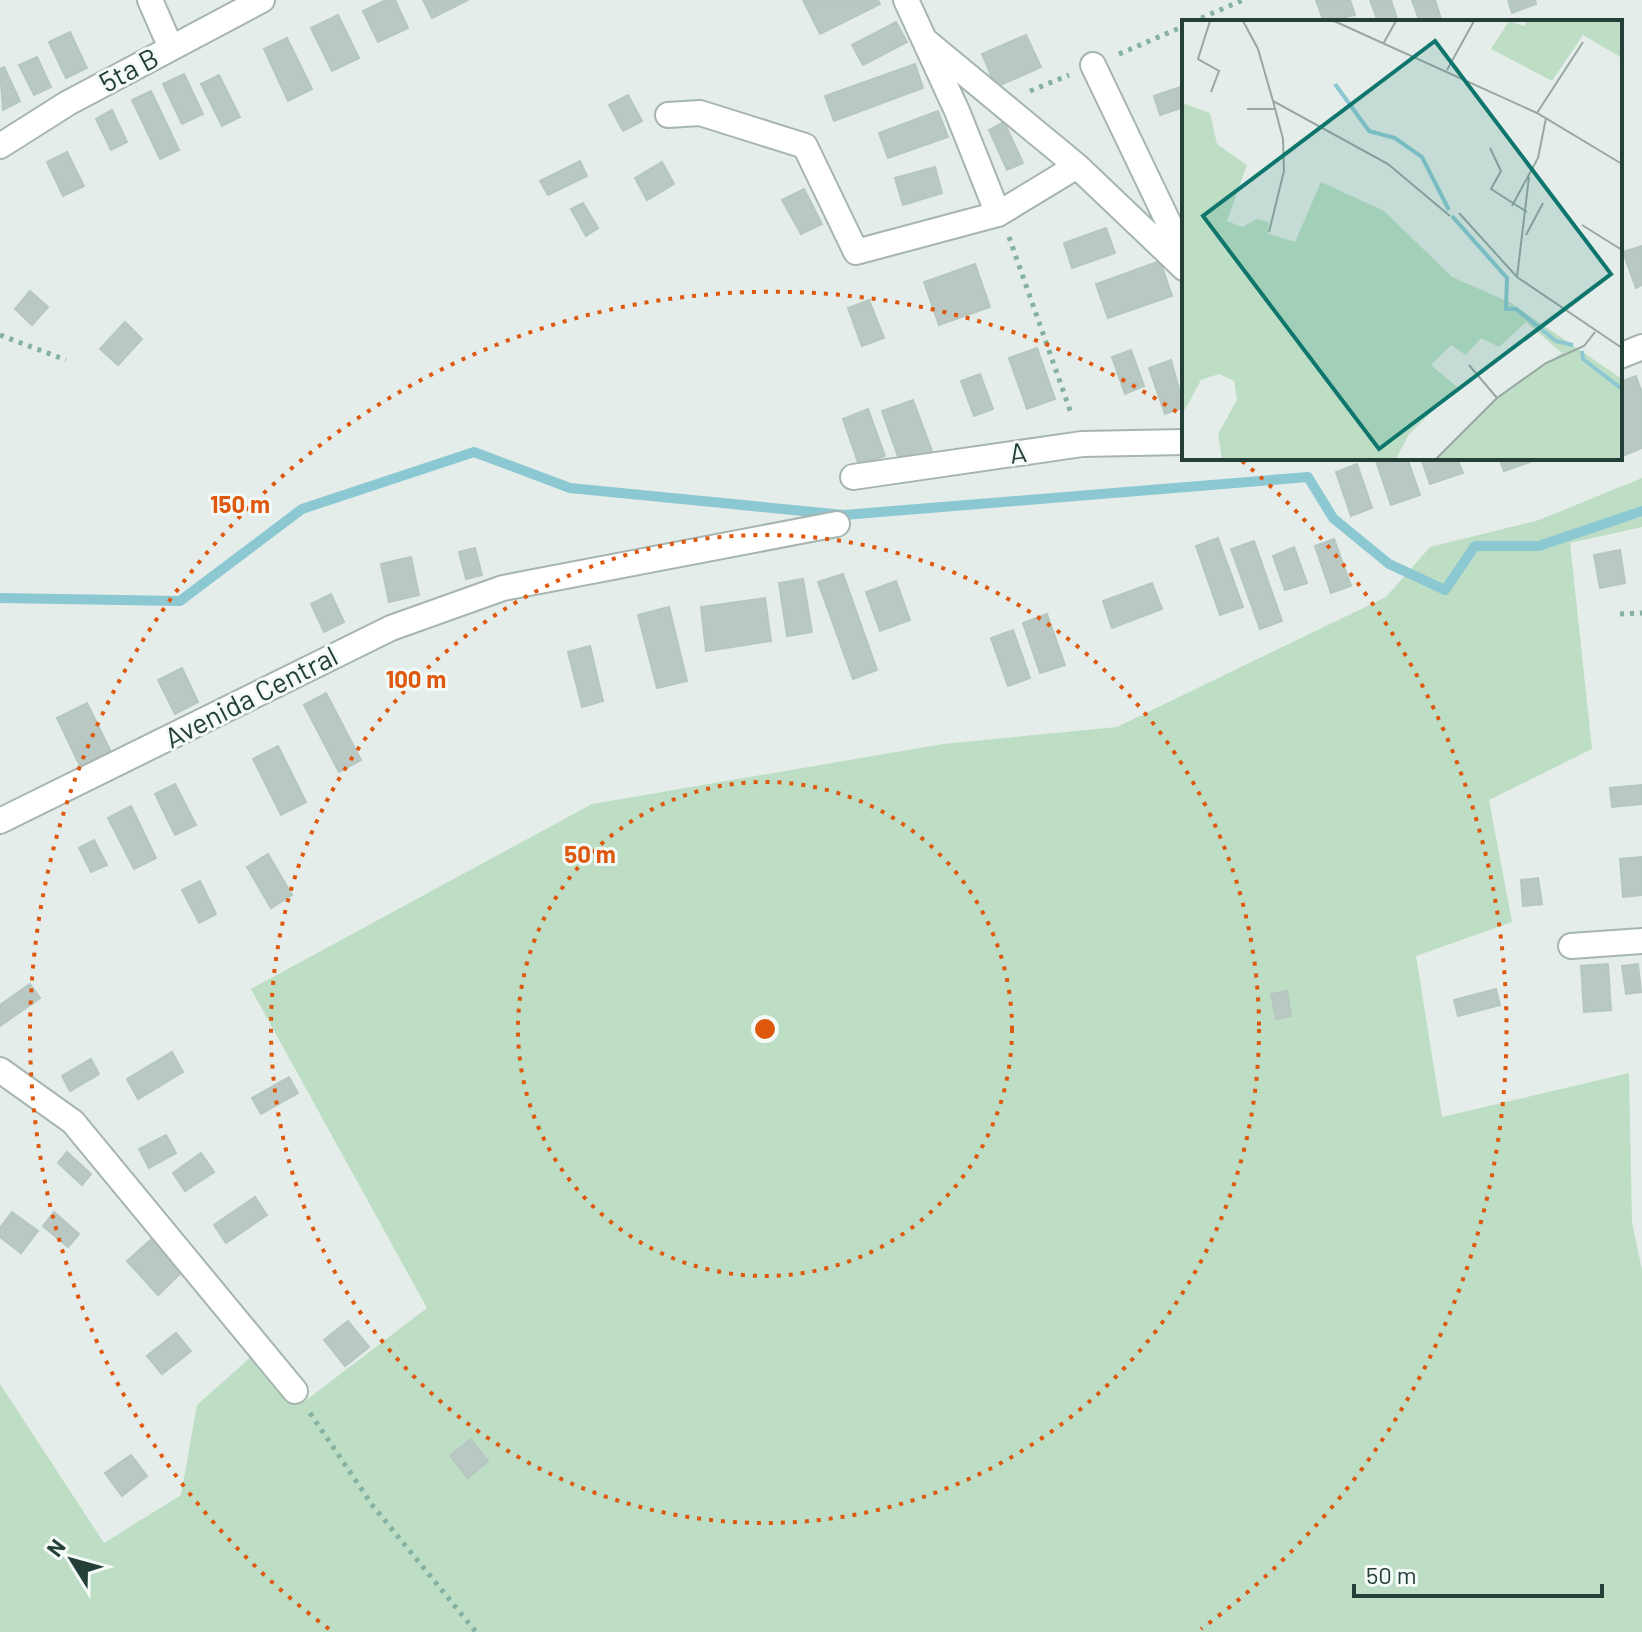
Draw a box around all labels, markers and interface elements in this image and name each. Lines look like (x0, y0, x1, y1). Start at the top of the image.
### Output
inset map (1182, 20, 1622, 460)
street label: 5ta B (93, 40, 164, 99)
street label: A (1007, 434, 1029, 470)
text: 150 m (210, 489, 270, 518)
street label: Avenida Central (158, 638, 343, 754)
text: 100 m (386, 664, 446, 693)
text: 50 m (564, 839, 616, 868)
centre of rings (751, 1015, 779, 1043)
north arrow (32, 1520, 112, 1600)
text: N (40, 1534, 70, 1561)
scale bar (1354, 1548, 1602, 1598)
text: 50 m (1366, 1560, 1417, 1589)

